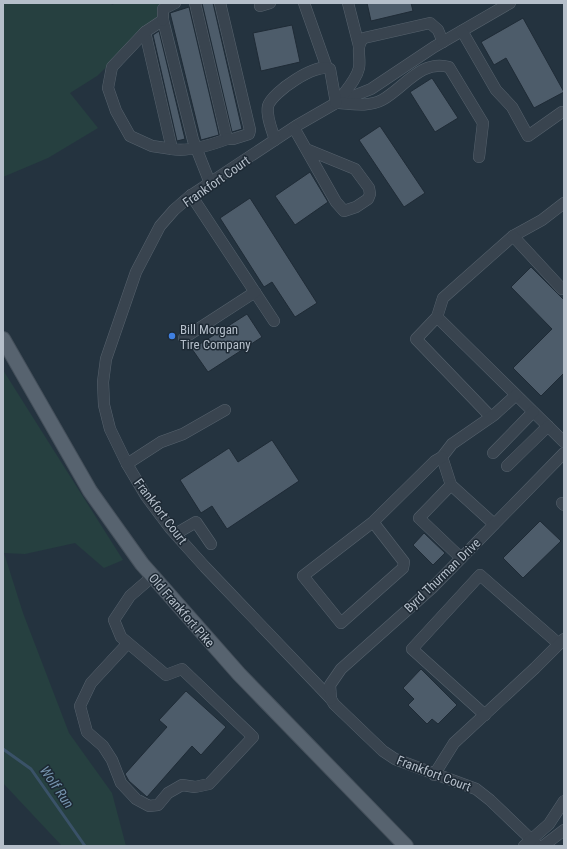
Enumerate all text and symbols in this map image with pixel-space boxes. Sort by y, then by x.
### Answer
street label: Frankfort Court [180,153,253,210]
place label: Bill Morgan Tire Company [180,322,251,352]
marker: Bill Morgan Tire Company [167,331,177,341]
street label: Frankfort Court [131,476,190,547]
street label: Byrd Thurman Drive [401,535,484,616]
street label: Old Frankfort Pike [146,571,218,650]
street label: Frankfort Court [395,752,473,795]
water label: Wolf Run [37,763,77,811]

